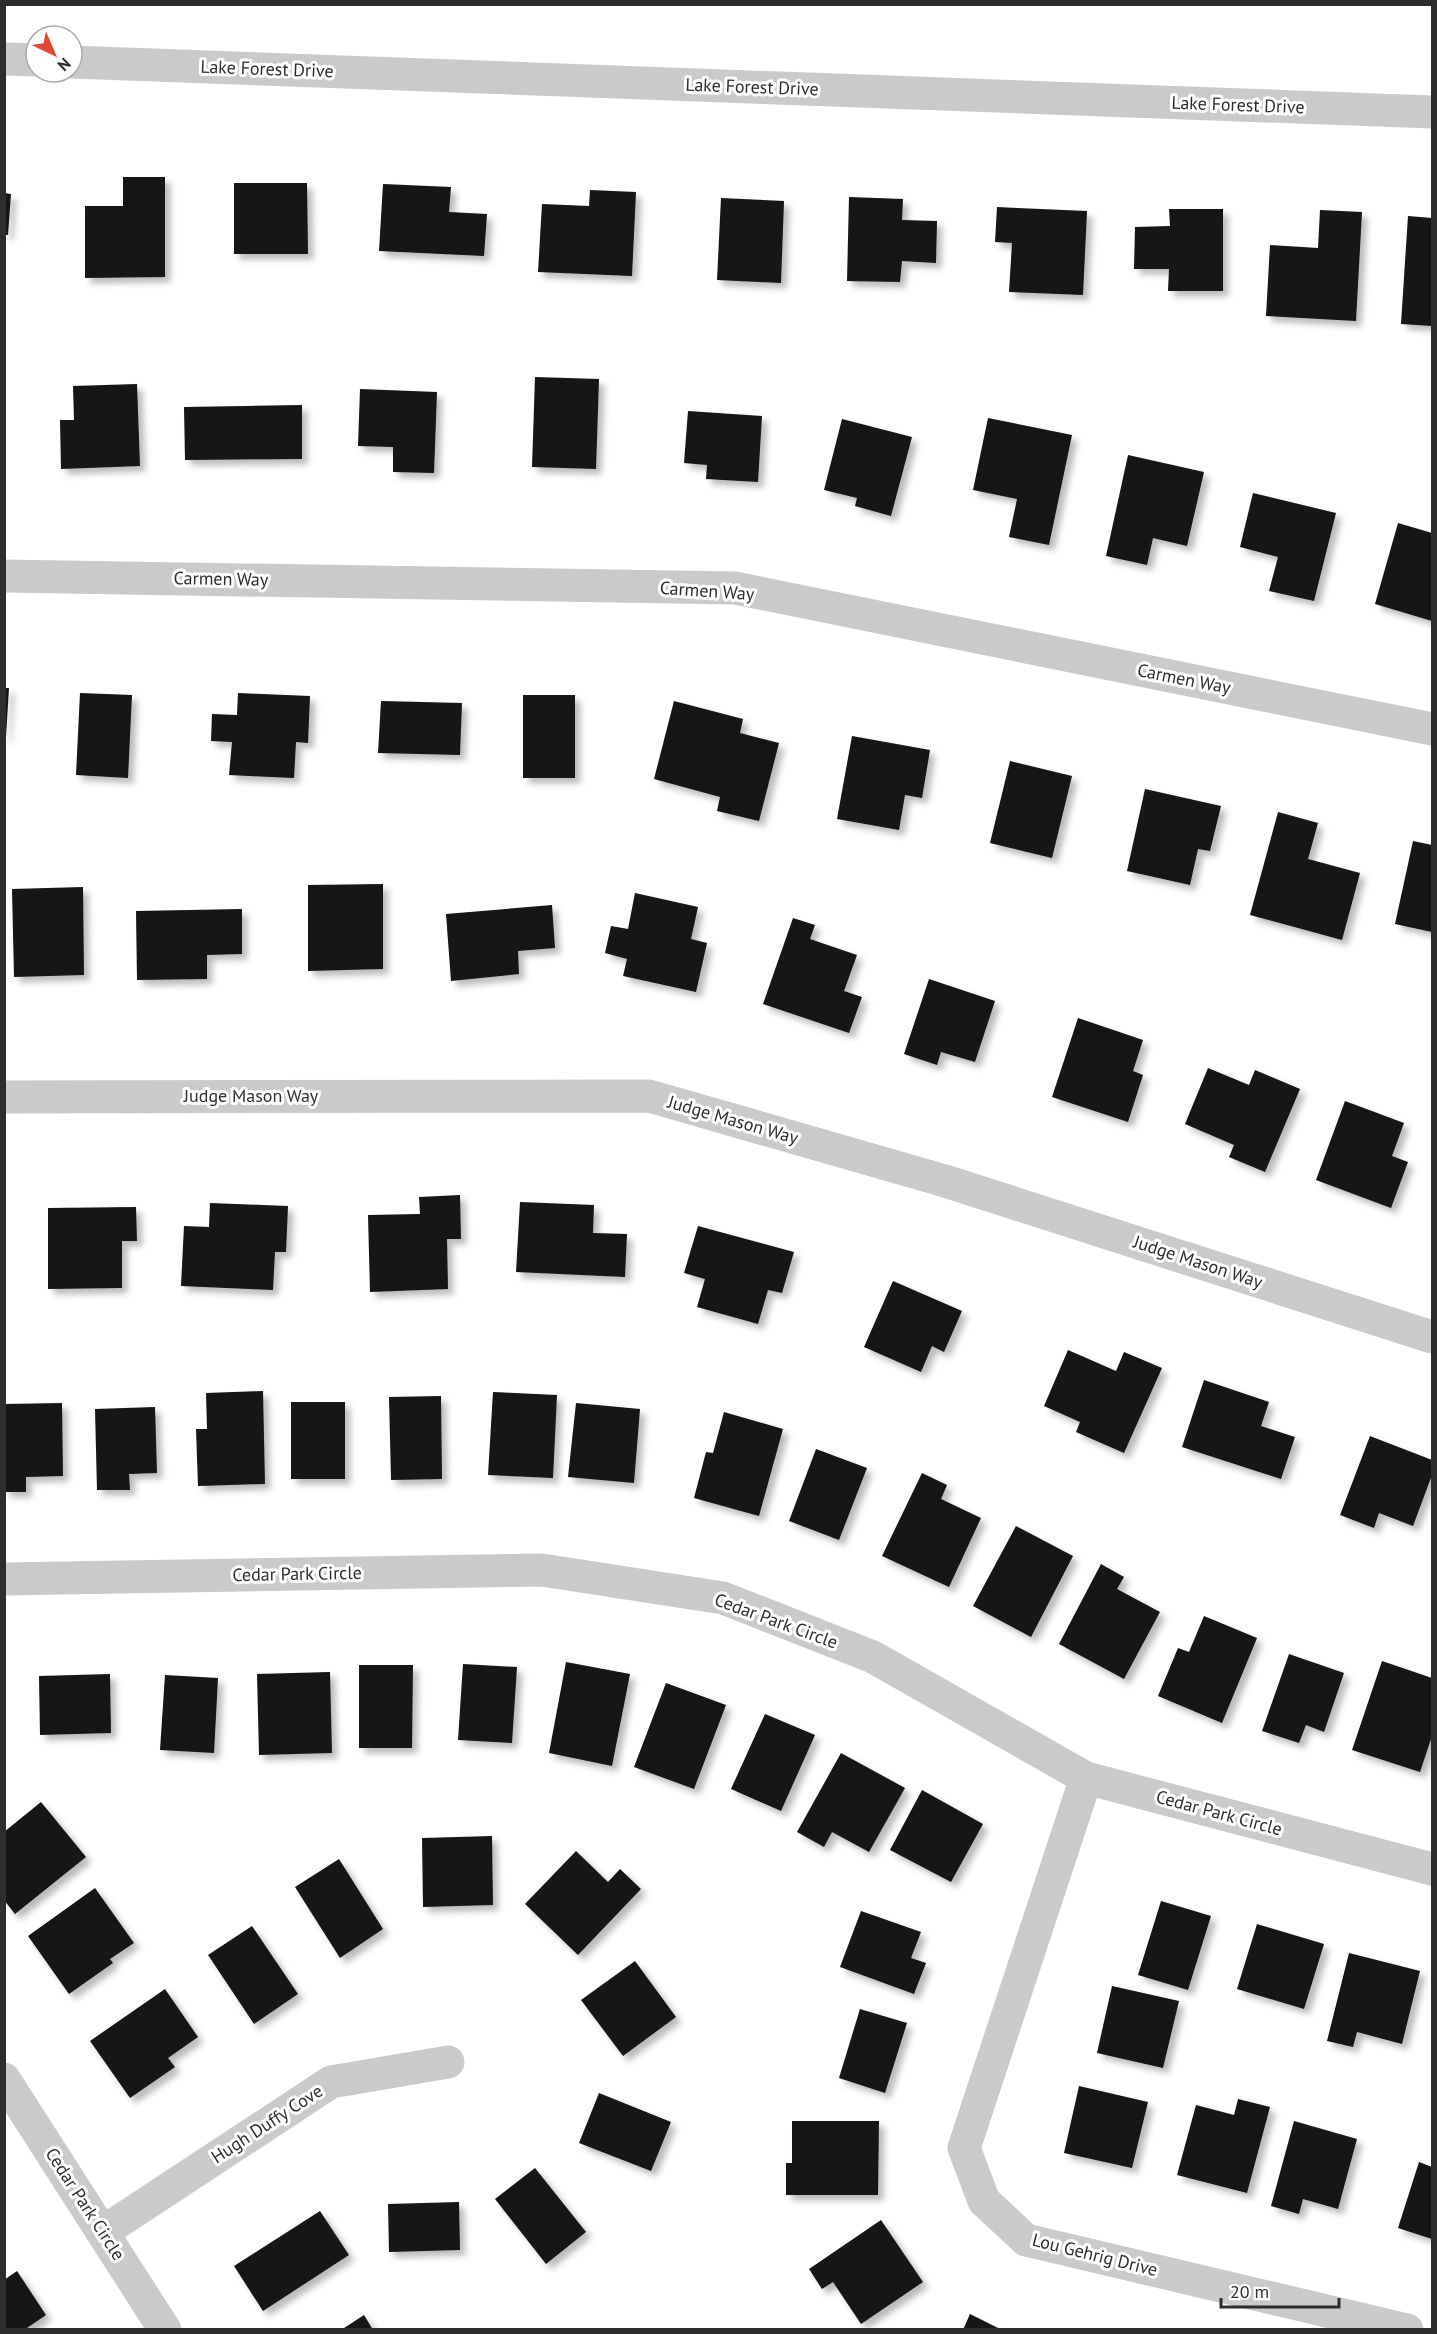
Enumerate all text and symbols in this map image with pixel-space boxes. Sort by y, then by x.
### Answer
north arrow [24,24,84,84]
text: N [54,54,75,76]
street label: Lake Forest Drive [200,55,334,82]
street label: Lake Forest Drive [685,73,819,100]
street label: Lake Forest Drive [1171,91,1305,118]
street label: Carmen Way [174,566,269,591]
street label: Carmen Way [659,576,756,605]
street label: Carmen Way [1135,658,1233,699]
street label: Judge Mason Way [183,1084,319,1107]
street label: Judge Mason Way [664,1090,801,1149]
street label: Judge Mason Way [1130,1230,1266,1293]
street label: Cedar Park Circle [232,1561,362,1586]
street label: Cedar Park Circle [711,1588,841,1653]
street label: Cedar Park Circle [1154,1785,1285,1840]
street label: Hugh Duffy Cove [207,2079,327,2168]
street label: Cedar Park Circle [41,2143,130,2264]
street label: Lou Gehrig Drive [1030,2228,1160,2281]
scale bar [1221,2271,1340,2309]
text: 20 m [1230,2280,1269,2303]

